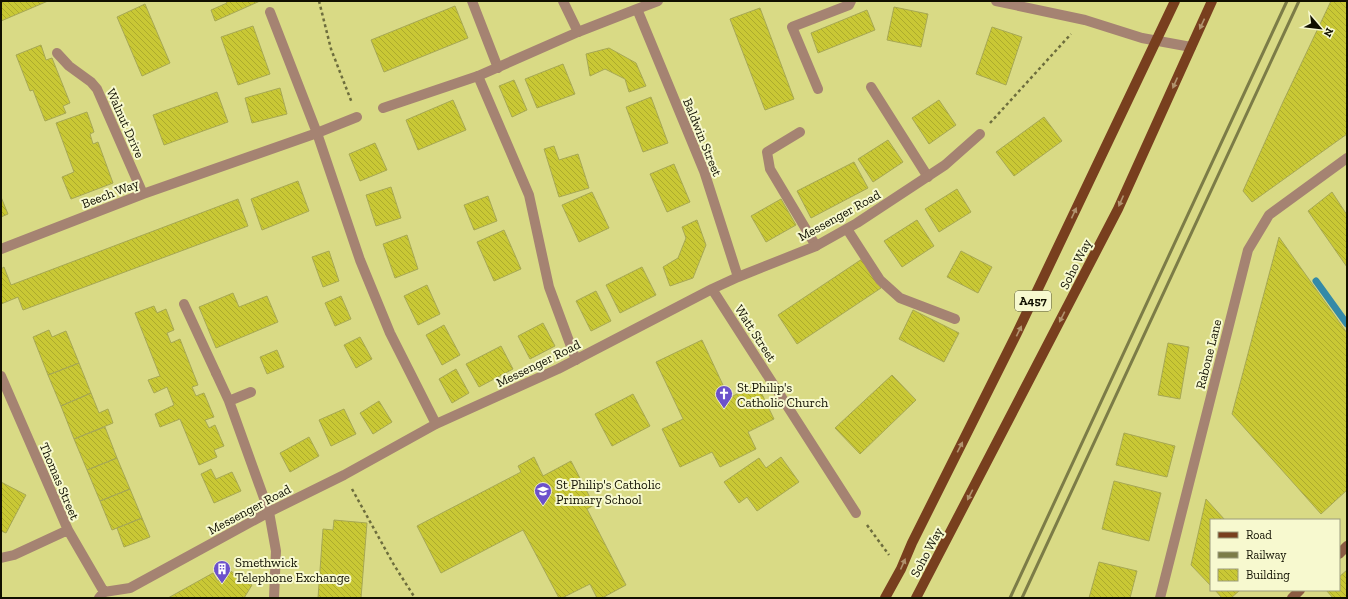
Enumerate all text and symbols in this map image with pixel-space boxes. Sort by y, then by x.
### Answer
north arrow [1300,8,1340,48]
one-way arrow [1198,19,1204,31]
text: N [1320,26,1336,40]
one-way arrow [1172,77,1178,88]
street label: Walnut Drive [104,86,148,160]
street label: Baldwin Street [680,96,725,179]
street label: Beech Way [79,176,141,211]
street label: Messenger Road [796,187,883,244]
one-way arrow [1118,196,1124,207]
one-way arrow [1071,208,1077,219]
street label: Soho Way [1056,236,1095,292]
road number: A457 [1015,291,1051,311]
street label: Watt Street [732,302,780,365]
one-way arrow [1059,311,1065,323]
street label: Rabone Lane [1193,318,1224,391]
one-way arrow [1015,325,1022,337]
street label: Messenger Road [494,337,583,390]
place label: St.Philip's Catholic Church [737,380,829,410]
church icon: St.Philip's Catholic Church [714,384,734,409]
street label: Thomas Street [37,440,83,522]
one-way arrow [957,441,963,453]
place label: St Philip's Catholic Primary School [556,477,661,507]
street label: Messenger Road [205,481,293,538]
school or university icon: St Philip's Catholic Primary School [533,481,553,506]
one-way arrow [967,489,974,501]
legend [1210,519,1340,591]
street label: Soho Way [907,524,946,580]
text: Road [1246,528,1272,542]
text: Railway [1246,548,1287,562]
place label: Smethwick Telephone Exchange [235,555,350,585]
one-way arrow [900,558,906,569]
building icon: Smethwick Telephone Exchange [212,559,232,584]
text: Building [1246,568,1290,582]

